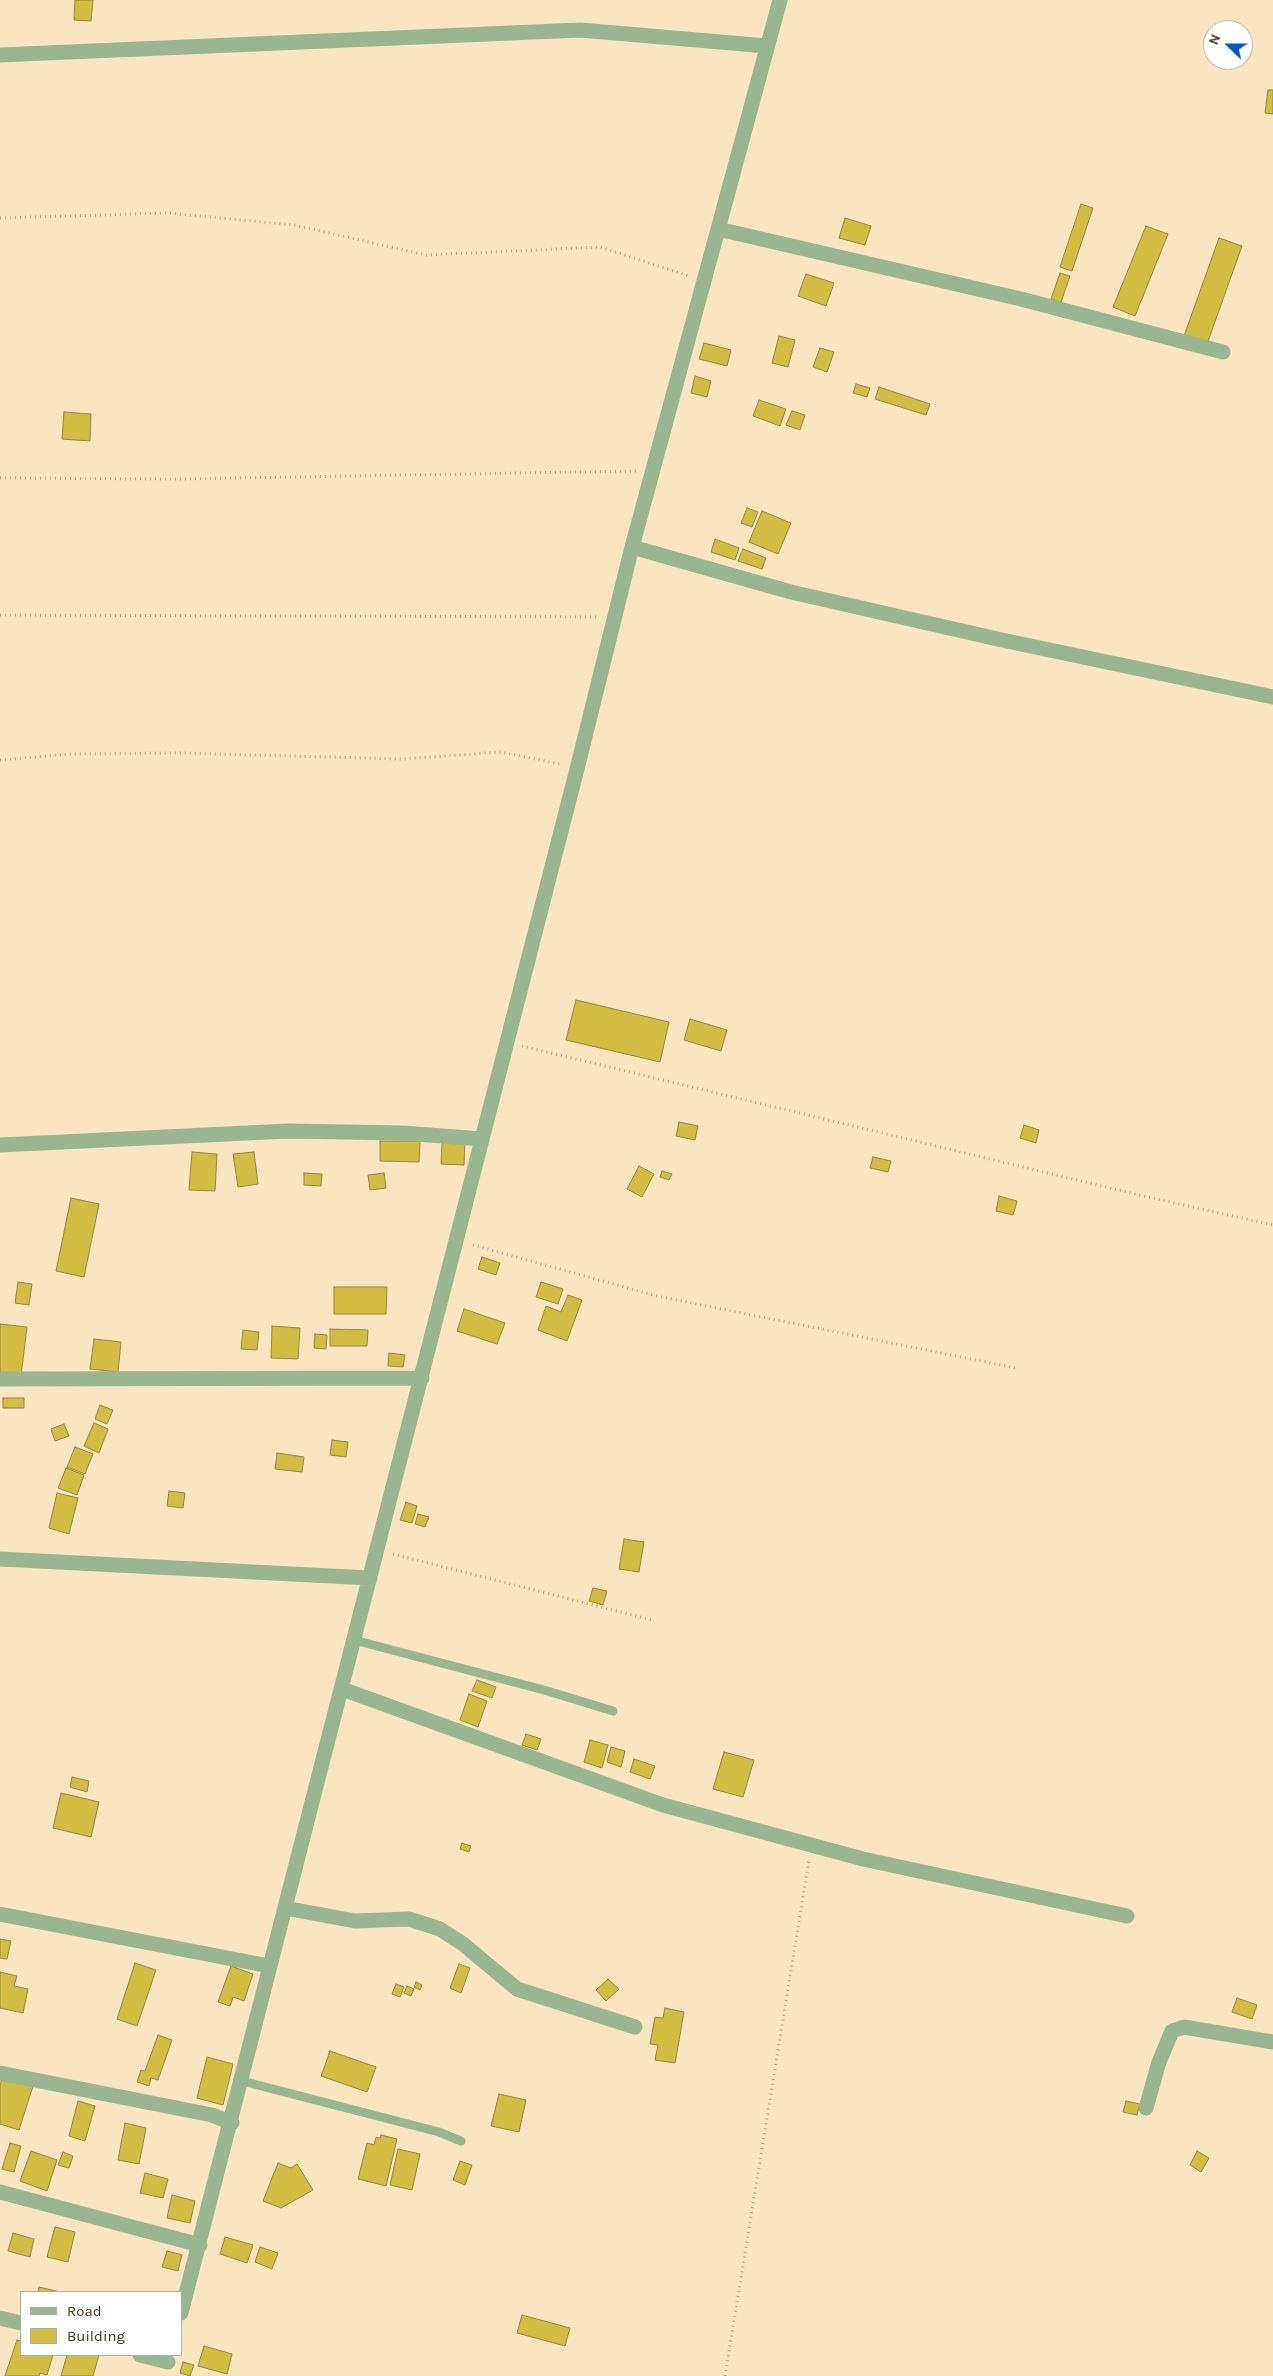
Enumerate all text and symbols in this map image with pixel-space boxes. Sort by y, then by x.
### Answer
north arrow [1203,20,1253,70]
text: N [1205,32,1224,47]
legend [20,2291,182,2356]
text: Road [67,2302,102,2320]
text: Building [67,2327,125,2345]

